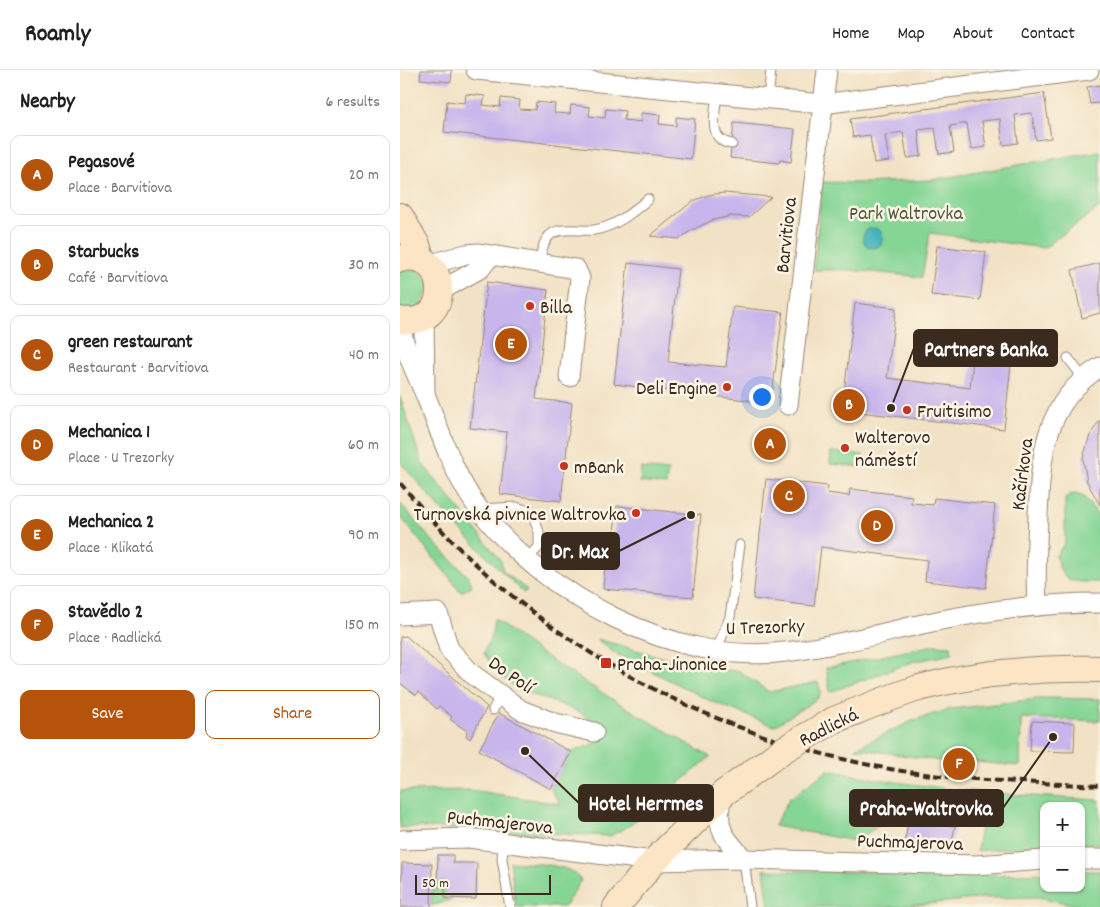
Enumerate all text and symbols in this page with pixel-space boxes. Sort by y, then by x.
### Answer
text: Roamly [25,18,91,52]
text: Home [832,22,869,47]
text: Map [897,22,925,47]
text: About [953,22,993,47]
text: Contact [1021,22,1075,47]
text: Nearby [20,88,75,118]
text: 6 results [325,91,380,114]
text: Pegasové [68,150,135,177]
text: A [33,164,41,187]
text: 20 m [349,164,379,187]
text: Place · Barvitiova [68,177,172,200]
street label: Barvitiova [770,195,806,275]
park label: Park Waltrovka [849,201,964,229]
text: Starbucks [68,240,139,267]
text: B [33,254,41,277]
text: 30 m [349,254,379,277]
text: Café · Barvitiova [68,267,168,290]
place label: Billa [540,295,573,323]
marker: Billa [524,300,536,312]
pin: E [495,325,527,363]
text: green restaurant [68,330,193,357]
callout: Partners Banka [914,330,1057,366]
text: Partners Banka [924,337,1049,367]
text: C [33,344,41,367]
text: 40 m [349,344,379,367]
text: Restaurant · Barvitiova [68,357,208,380]
place label: Deli Engine [636,376,717,404]
marker: Deli Engine [721,381,733,393]
your location [749,384,775,410]
pin: B [833,386,865,424]
place label: Fruitisimo [917,399,991,427]
marker: Fruitisimo [901,404,913,416]
text: Mechanica 1 [68,420,150,447]
pin: A [754,425,786,463]
place label: Walterovo náměstí [855,425,930,476]
text: D [33,434,41,457]
text: 60 m [348,434,379,457]
street label: Kačírkova [1006,436,1042,512]
marker: Walterovo náměstí [839,442,851,454]
text: Place · U Trezorky [68,447,174,470]
place label: mBank [574,455,624,483]
marker: mBank [558,460,570,472]
pin: C [773,477,805,515]
place label: Turnovská pivnice Waltrovka [414,502,627,530]
marker: Turnovská pivnice Waltrovka [630,507,642,519]
pin: D [861,507,893,545]
text: Mechanica 2 [68,510,154,537]
text: E [33,524,41,547]
text: 90 m [348,524,379,547]
callout: Dr. Max [542,533,619,569]
text: Place · Klikatá [68,537,153,560]
text: Dr. Max [552,539,609,569]
text: Stavědlo 2 [68,600,143,627]
text: F [33,614,41,637]
text: 150 m [345,614,379,637]
street label: U Trezorky [725,614,806,644]
text: Place · Radlická [68,627,162,650]
street label: Do Polí [482,651,540,703]
place label: Praha-Jinonice [617,652,727,680]
marker: Praha-Jinonice [599,656,613,670]
button: Save [20,690,195,739]
button: Share [205,690,380,739]
street label: Radlická [795,702,864,755]
pin: F [943,745,975,783]
callout: Hotel Herrmes [579,785,713,821]
callout: Praha-Waltrovka [850,790,1003,826]
text: Hotel Herrmes [589,791,704,821]
text: Praha-Waltrovka [860,796,994,826]
map controls [1040,802,1085,892]
button: + [1040,802,1085,847]
street label: Puchmajerova [445,805,555,844]
street label: Puchmajerova [856,828,964,860]
button: − [1040,847,1085,892]
scale bar [415,872,551,895]
text: 50 m [422,874,449,894]

